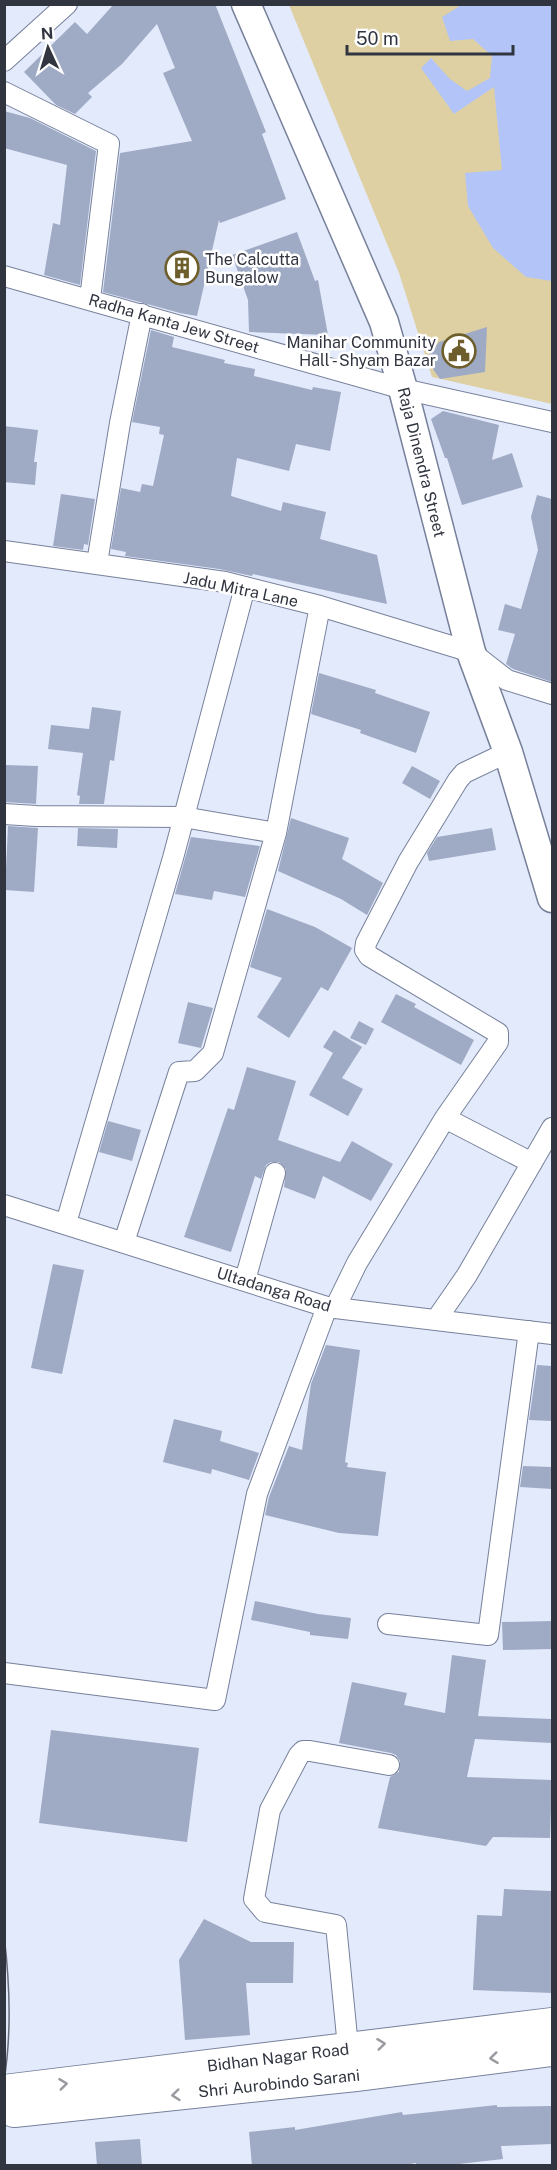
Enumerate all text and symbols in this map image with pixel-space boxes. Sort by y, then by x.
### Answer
north arrow [18,18,78,78]
scale bar [347,18,514,56]
text: N [40,24,54,43]
text: 50 m [356,28,399,49]
building icon: The Calcutta Bungalow [164,250,200,286]
place label: The Calcutta Bungalow [205,250,299,287]
street label: Radha Kanta Jew Street [86,290,261,357]
place label: Manihar Community Hall - Shyam Bazar [286,333,436,370]
public building icon: Manihar Community Hall - Shyam Bazar [441,333,477,369]
street label: Raja Dinendra Street [394,385,449,539]
street label: Jadu Mitra Lane [182,568,300,611]
street label: Ultadanga Road [214,1263,333,1316]
one-way arrow [376,2038,386,2050]
street label: Bidhan Nagar Road [206,2039,350,2076]
one-way arrow [490,2051,499,2063]
street label: Shri Aurobindo Sarani [197,2066,361,2101]
one-way arrow [58,2078,67,2091]
one-way arrow [171,2088,180,2101]

